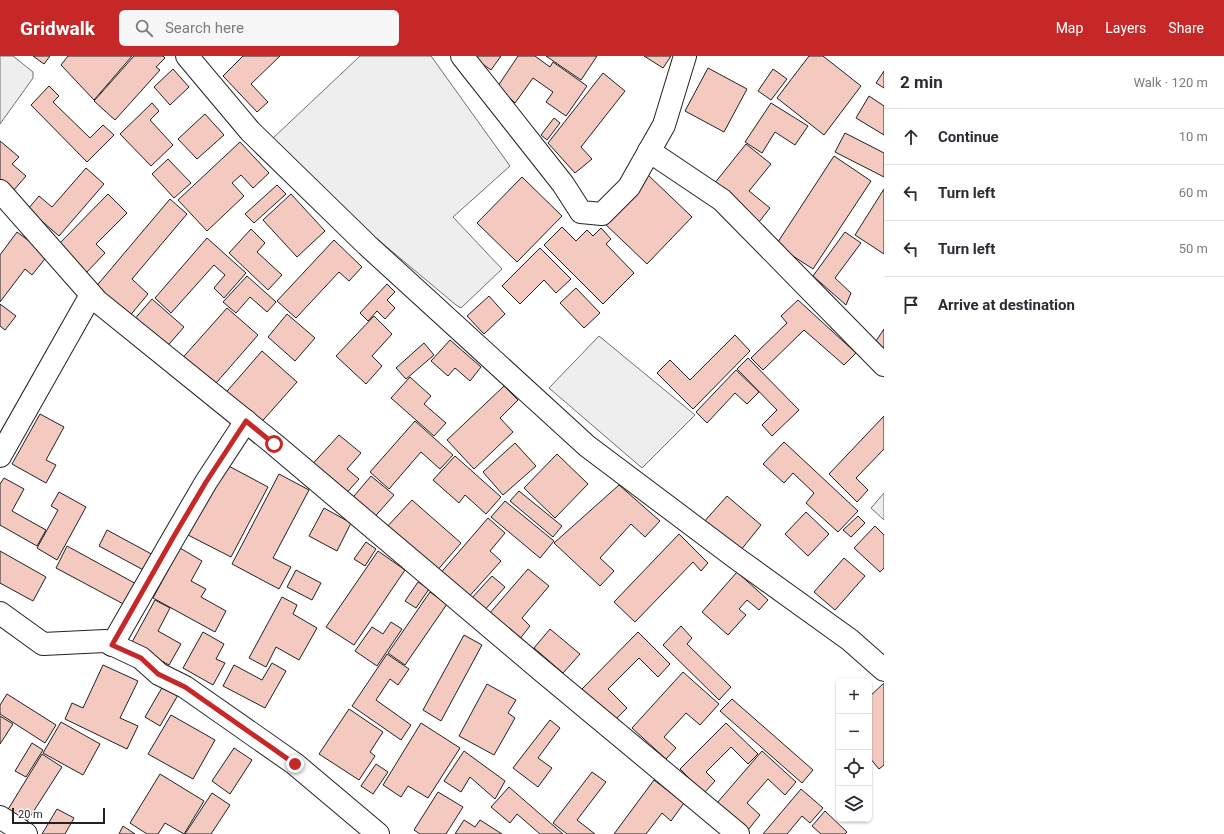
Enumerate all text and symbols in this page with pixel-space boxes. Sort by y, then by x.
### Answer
search box [119,10,399,46]
text: Gridwalk [20,17,95,40]
icon: search [133,17,155,39]
text: Search here [165,19,244,37]
text: Map [1056,20,1083,36]
text: Layers [1105,20,1146,36]
text: Share [1168,20,1204,36]
text: 2 min [900,72,943,92]
text: Walk · 120 m [1133,75,1208,90]
icon: ahead [900,126,922,148]
text: Continue [938,128,999,146]
text: 10 m [1179,129,1208,144]
icon: left [900,182,922,204]
text: Turn left [938,184,995,202]
text: 60 m [1179,185,1208,200]
icon: left [900,238,922,260]
text: Turn left [938,240,995,258]
text: 50 m [1179,241,1208,256]
icon: arrive [900,294,922,316]
text: Arrive at destination [938,296,1075,314]
route start [265,435,283,453]
map controls [836,678,872,822]
button: + [836,678,872,714]
button: − [836,714,872,750]
button: locate [836,750,872,786]
route end [286,755,304,773]
button: layers [836,786,872,822]
scale bar [12,806,105,825]
text: 20 m [18,808,43,821]

